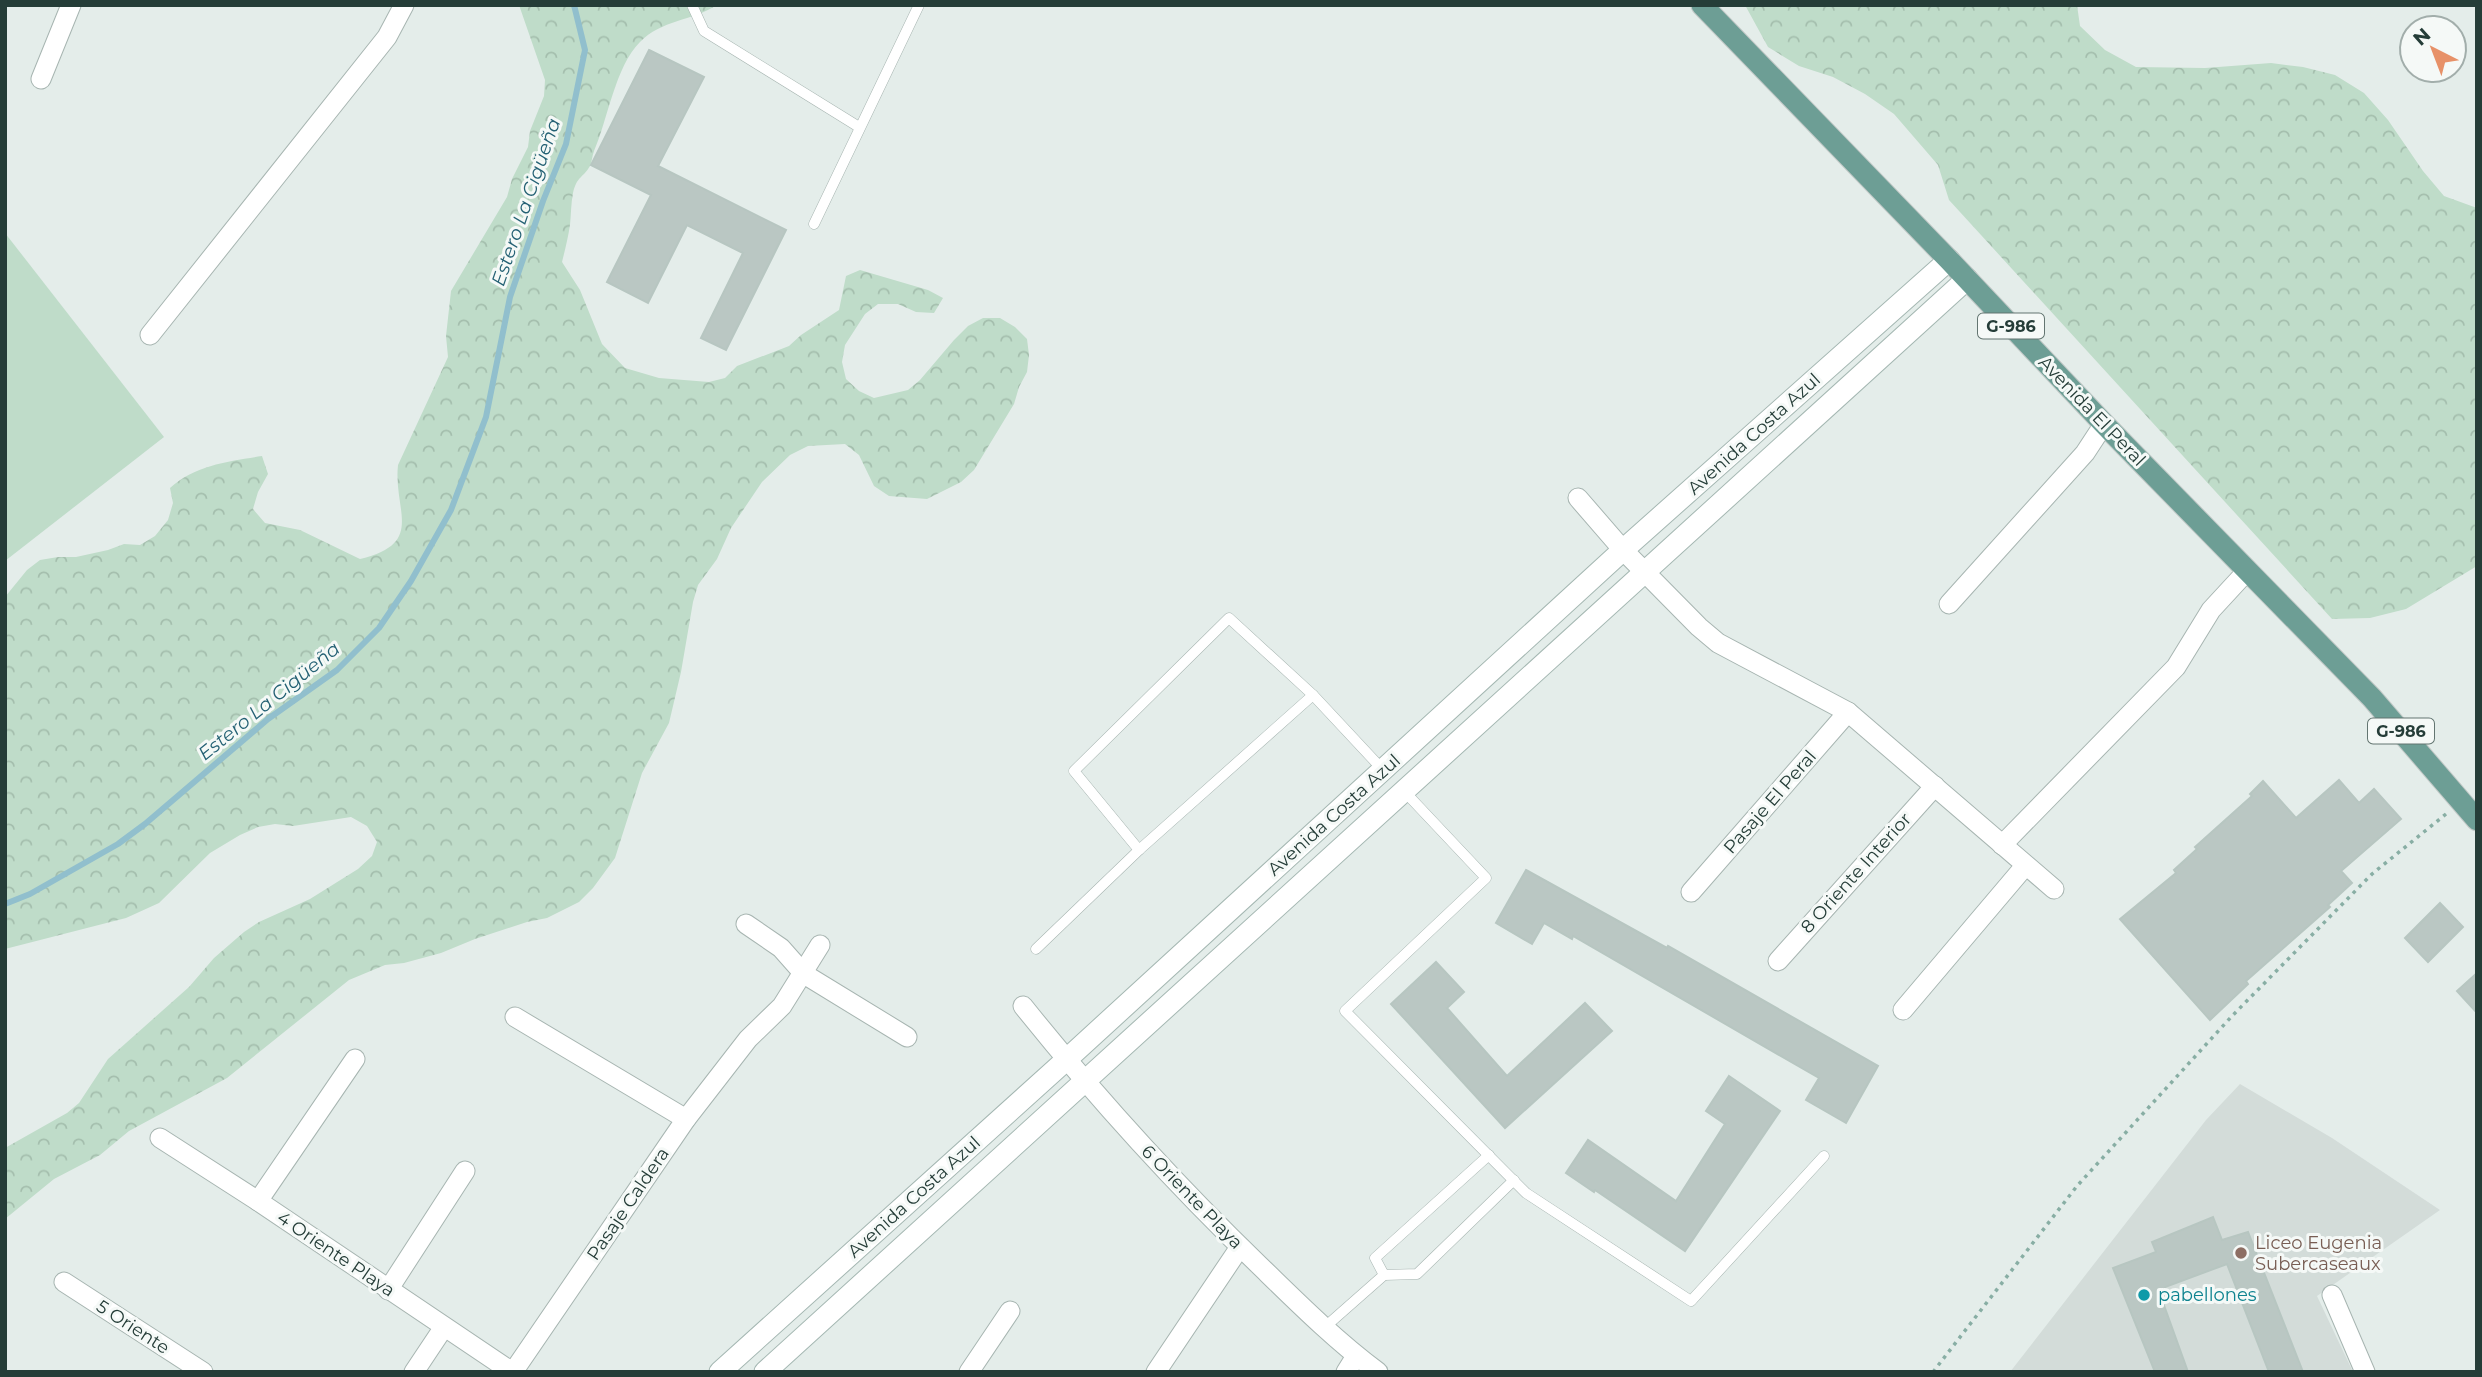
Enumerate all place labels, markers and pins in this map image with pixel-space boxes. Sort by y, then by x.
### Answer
place label: Liceo Eugenia Subercaseaux [2255,1232,2382,1275]
marker: Liceo Eugenia Subercaseaux [2233,1245,2249,1261]
place label: pabellones [2158,1284,2257,1306]
marker: pabellones [2136,1287,2152,1303]

